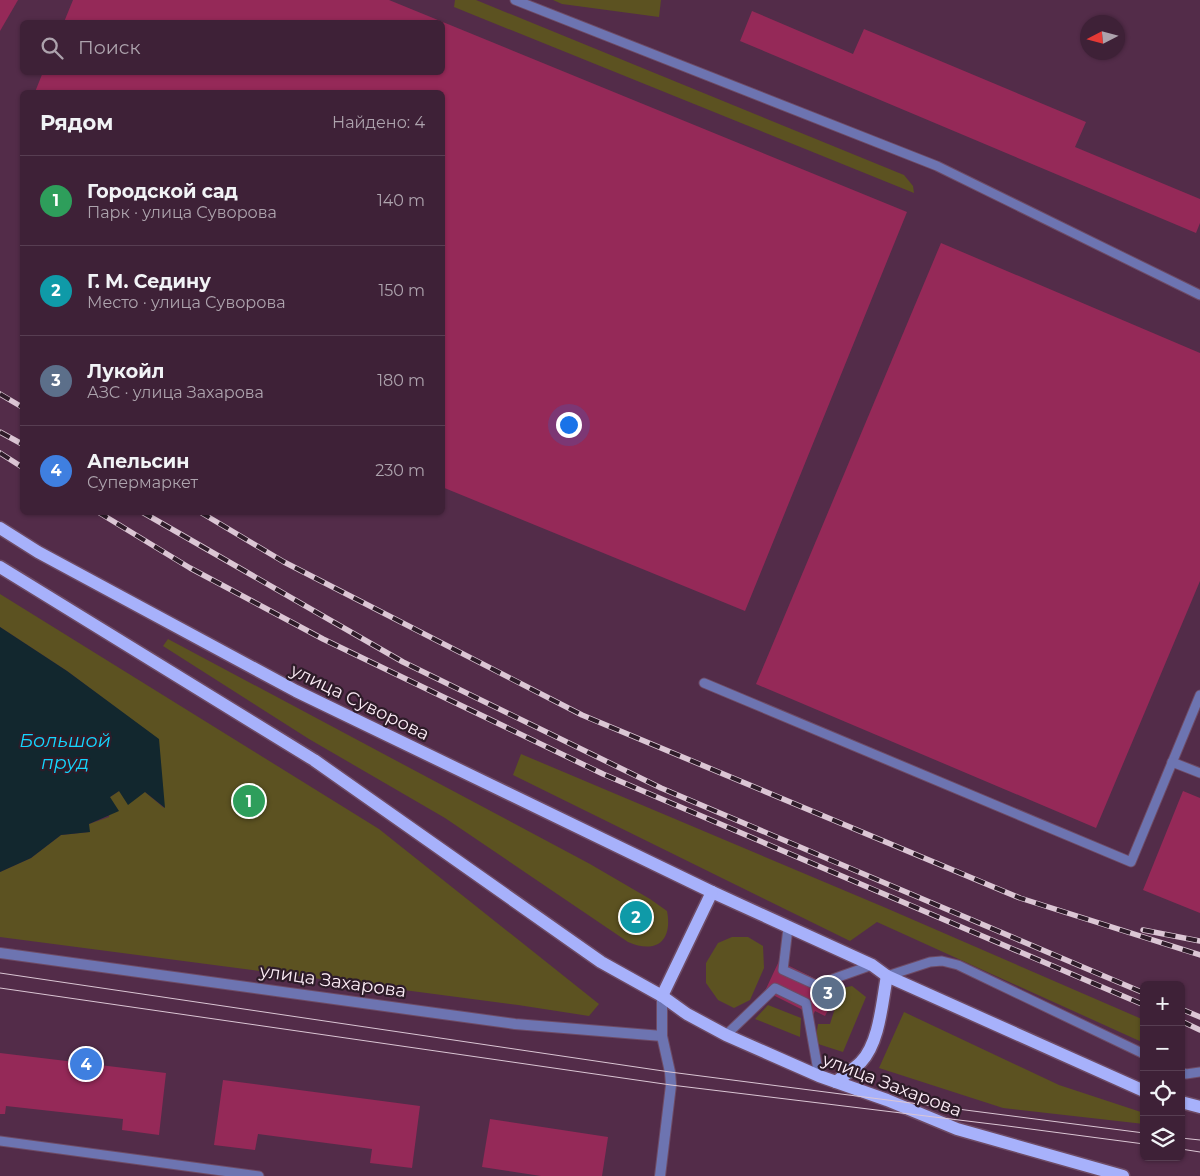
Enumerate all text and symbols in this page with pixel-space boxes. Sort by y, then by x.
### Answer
north arrow [1080,15,1125,60]
search box [20,20,445,75]
icon: search [38,34,66,62]
text: Поиск [78,36,141,59]
text: Рядом [40,110,113,135]
text: Найдено: 4 [332,113,425,132]
text: Городской сад [87,180,238,203]
text: 1 [53,191,59,210]
text: 140 m [377,191,425,210]
text: Парк · улица Суворова [87,203,277,222]
text: Г. М. Седину [87,270,211,293]
text: 2 [51,281,61,300]
text: 150 m [378,281,425,300]
text: Место · улица Суворова [87,293,286,312]
text: Лукойл [87,360,164,383]
text: 3 [51,371,61,390]
text: 180 m [377,371,425,390]
text: АЗС · улица Захарова [87,383,264,402]
your location [556,412,582,438]
text: Апельсин [87,450,189,473]
text: 4 [50,461,62,480]
text: 230 m [375,461,425,480]
text: Супермаркет [87,473,198,492]
street label: улица Суворова [286,658,433,745]
water label: Большой пруд [19,729,111,774]
pin: 1 [233,782,265,820]
pin: 2 [620,898,652,936]
street label: улица Захарова [257,960,408,1002]
pin: 3 [812,974,844,1012]
map controls [1140,981,1185,1161]
button: + [1140,981,1185,1026]
button: − [1140,1026,1185,1071]
pin: 4 [70,1045,102,1083]
street label: улица Захарова [818,1048,965,1122]
button: locate [1140,1071,1185,1116]
button: layers [1140,1116,1185,1161]

